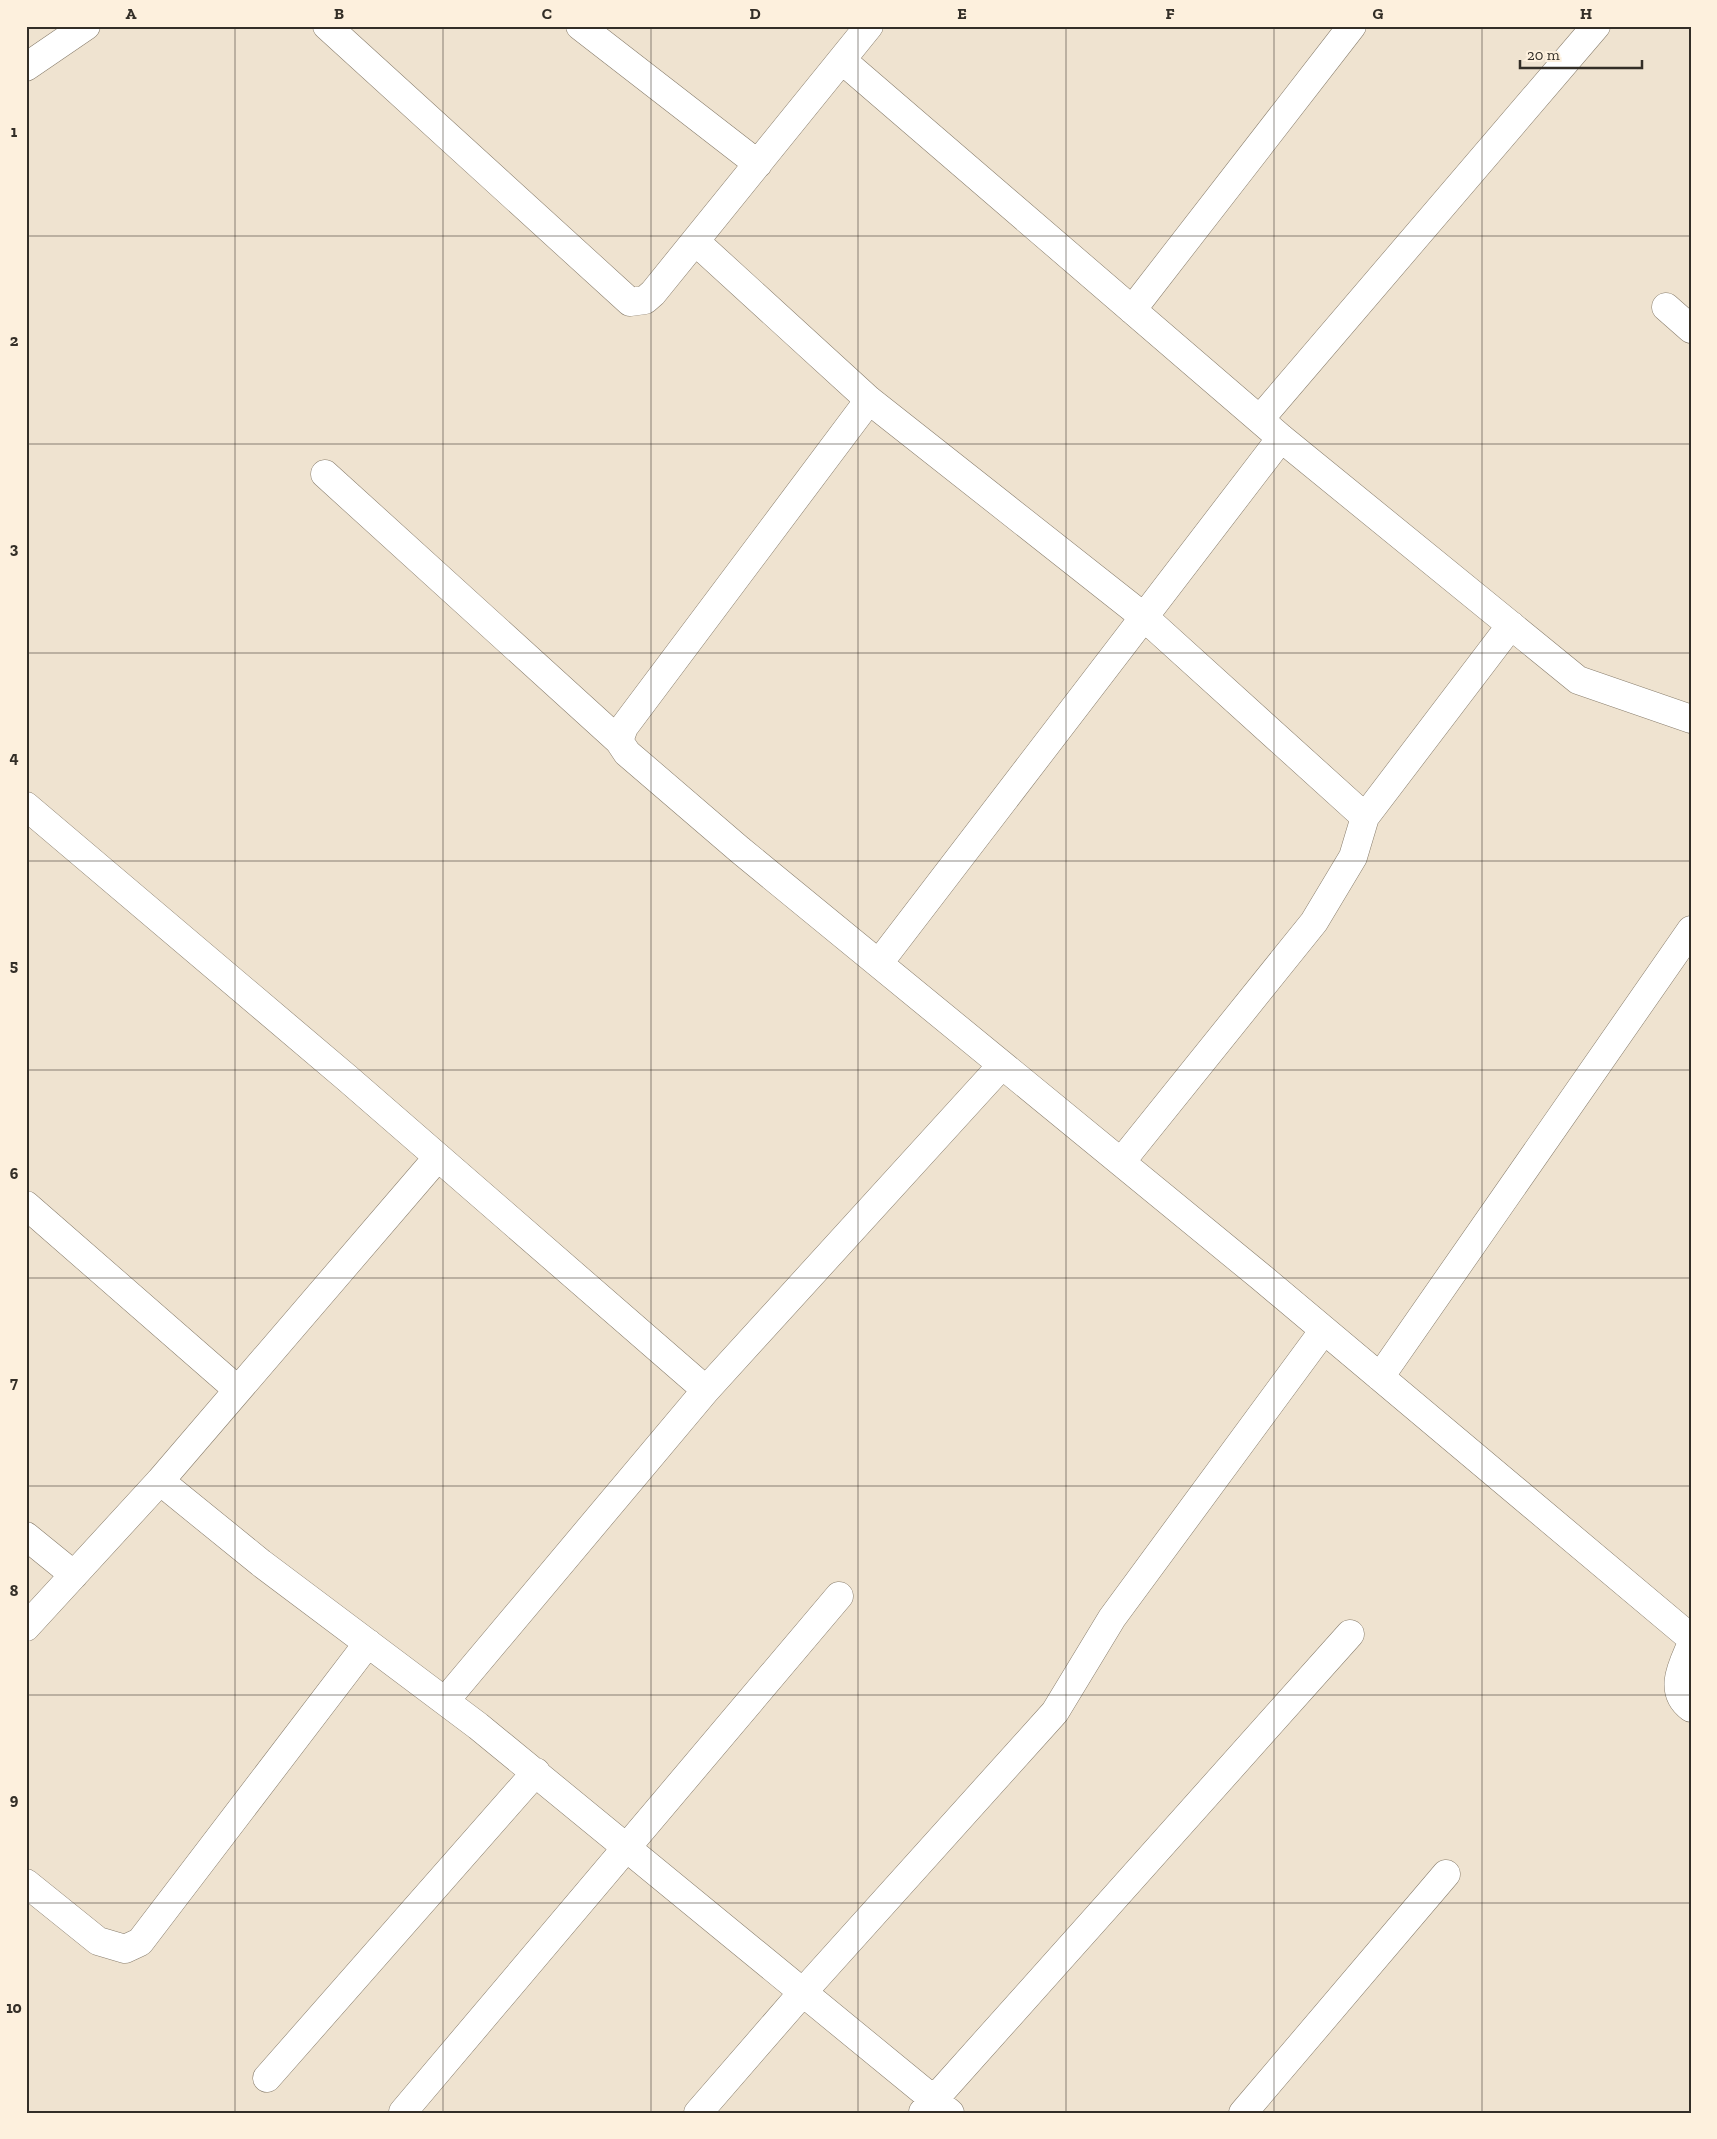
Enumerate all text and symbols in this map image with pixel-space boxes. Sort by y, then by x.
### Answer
text: A [126,4,137,23]
text: B [334,4,344,23]
text: C [542,4,552,23]
text: D [749,4,761,23]
text: E [957,4,967,23]
text: F [1165,4,1175,23]
text: G [1373,4,1384,23]
text: H [1580,4,1592,23]
scale bar [1520,38,1642,70]
text: 20 m [1527,46,1560,64]
text: 1 [11,122,18,141]
text: 2 [10,331,19,350]
text: 3 [10,539,19,558]
text: 4 [9,748,19,767]
text: 5 [10,956,18,975]
text: 6 [10,1164,19,1183]
text: 7 [10,1373,18,1392]
text: 8 [10,1581,19,1600]
text: 9 [10,1790,19,1809]
text: 10 [6,1998,22,2017]

